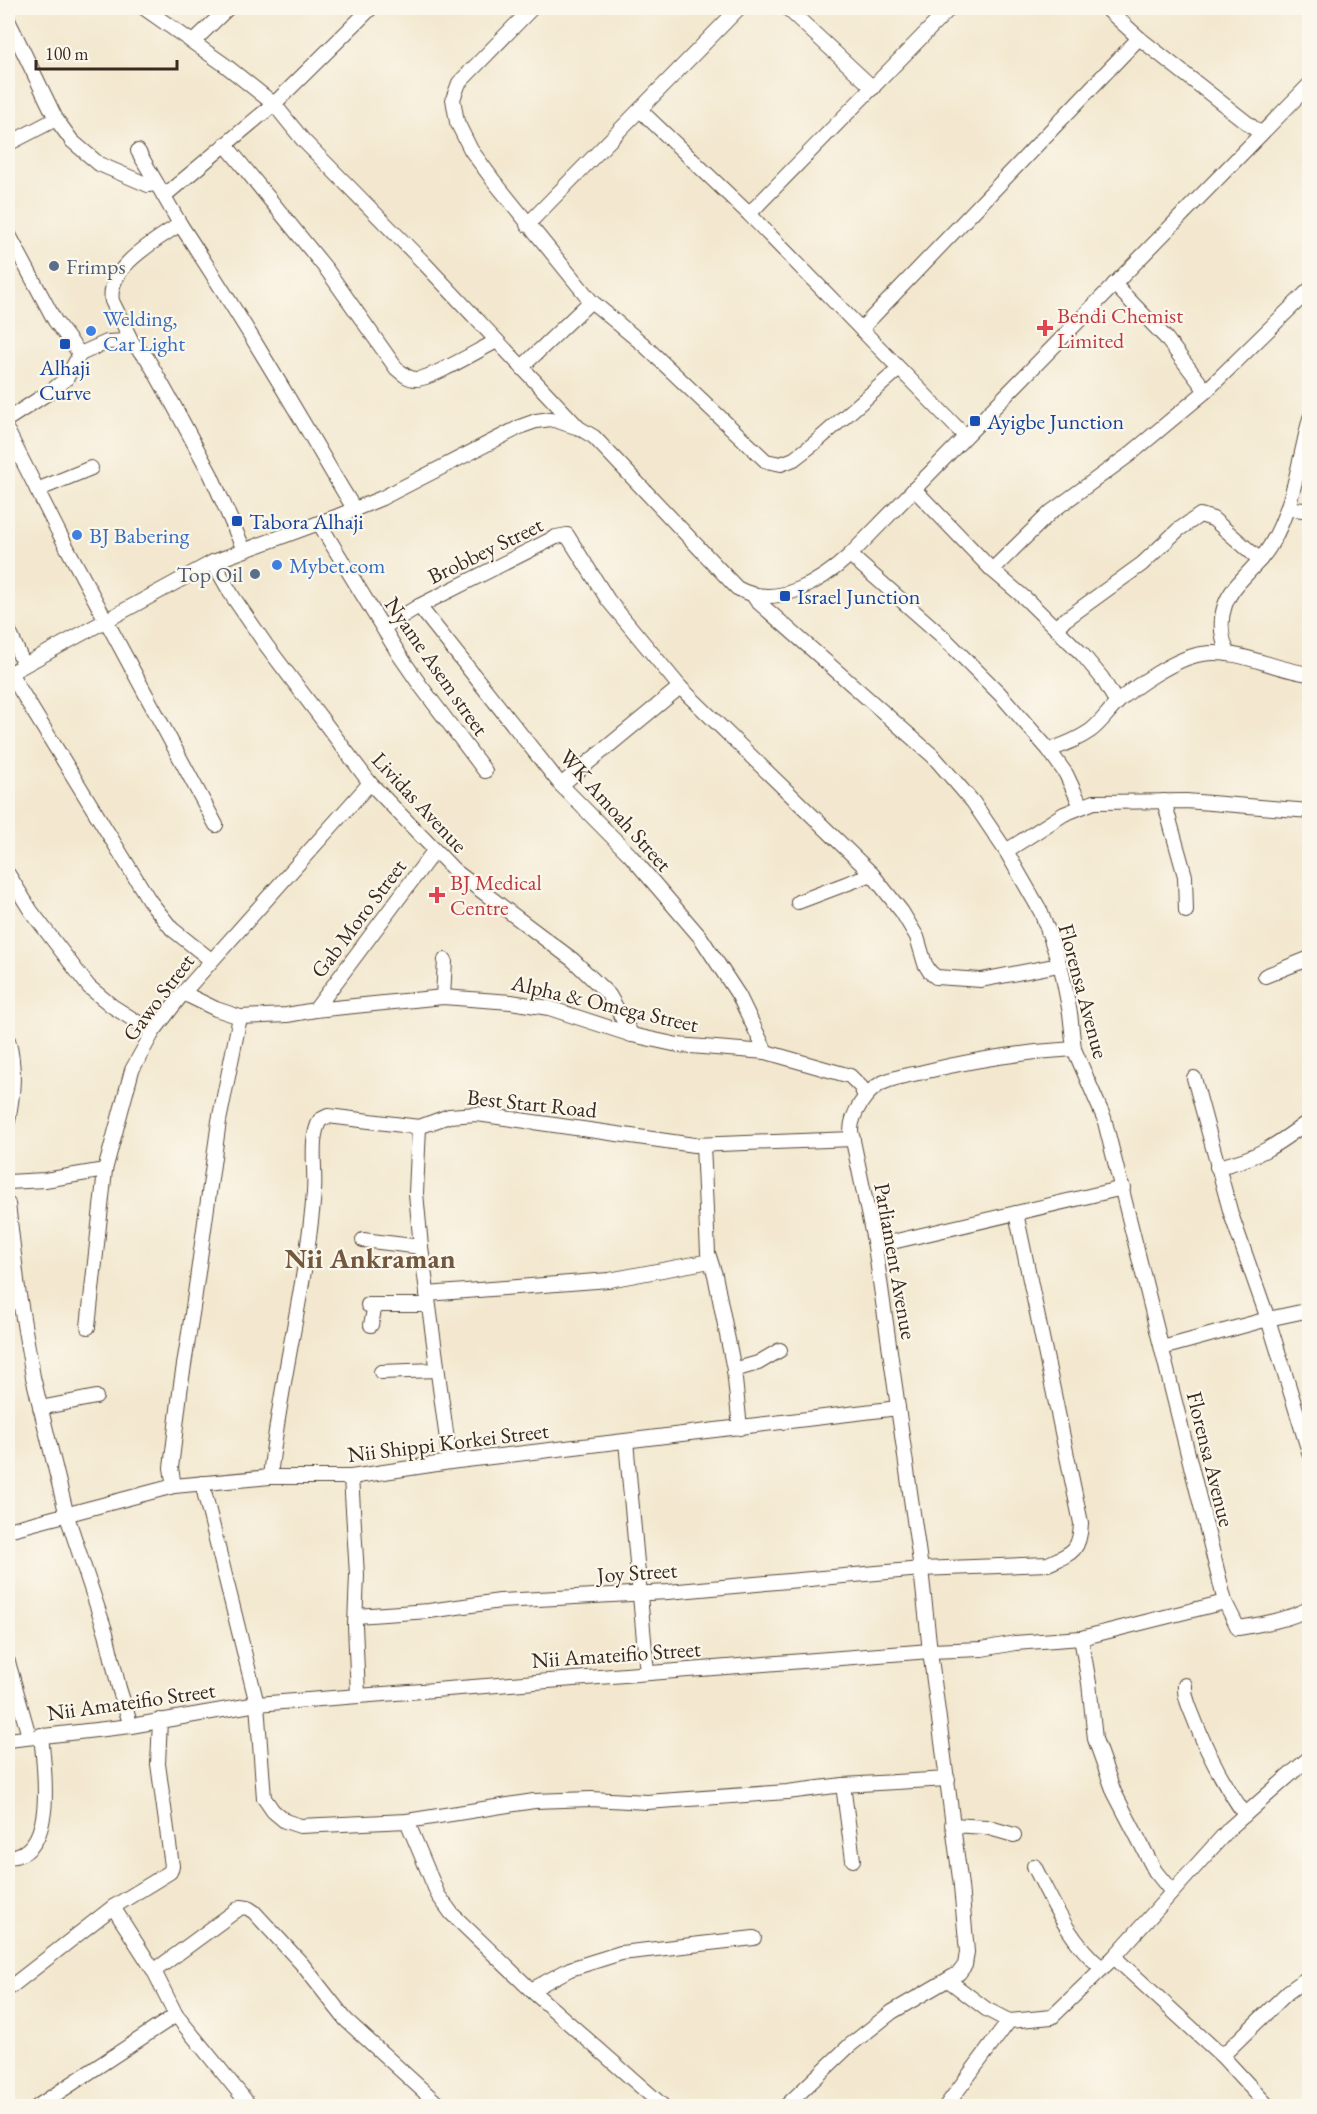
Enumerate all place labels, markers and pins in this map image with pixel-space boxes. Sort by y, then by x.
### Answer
place label: Frimps [66,252,126,281]
marker: Frimps [47,259,61,273]
place label: Bendi Chemist Limited [1057,301,1183,355]
place label: Welding, Car Light [103,304,185,358]
marker: Bendi Chemist Limited [1038,321,1052,335]
marker: Welding, Car Light [84,324,98,338]
marker: Alhaji Curve [58,337,72,351]
place label: Alhaji Curve [39,353,92,407]
place label: Ayigbe Junction [986,407,1124,436]
marker: Ayigbe Junction [968,414,982,428]
place label: Tabora Alhaji [249,507,364,536]
marker: Tabora Alhaji [230,514,244,528]
place label: BJ Babering [89,521,190,550]
marker: BJ Babering [70,528,84,542]
place label: Mybet.com [289,551,385,580]
marker: Mybet.com [270,558,284,572]
place label: Top Oil [176,560,243,589]
marker: Top Oil [248,567,262,581]
place label: Israel Junction [797,582,921,611]
marker: Israel Junction [778,589,792,603]
place label: BJ Medical Centre [450,868,542,922]
marker: BJ Medical Centre [428,886,446,904]

